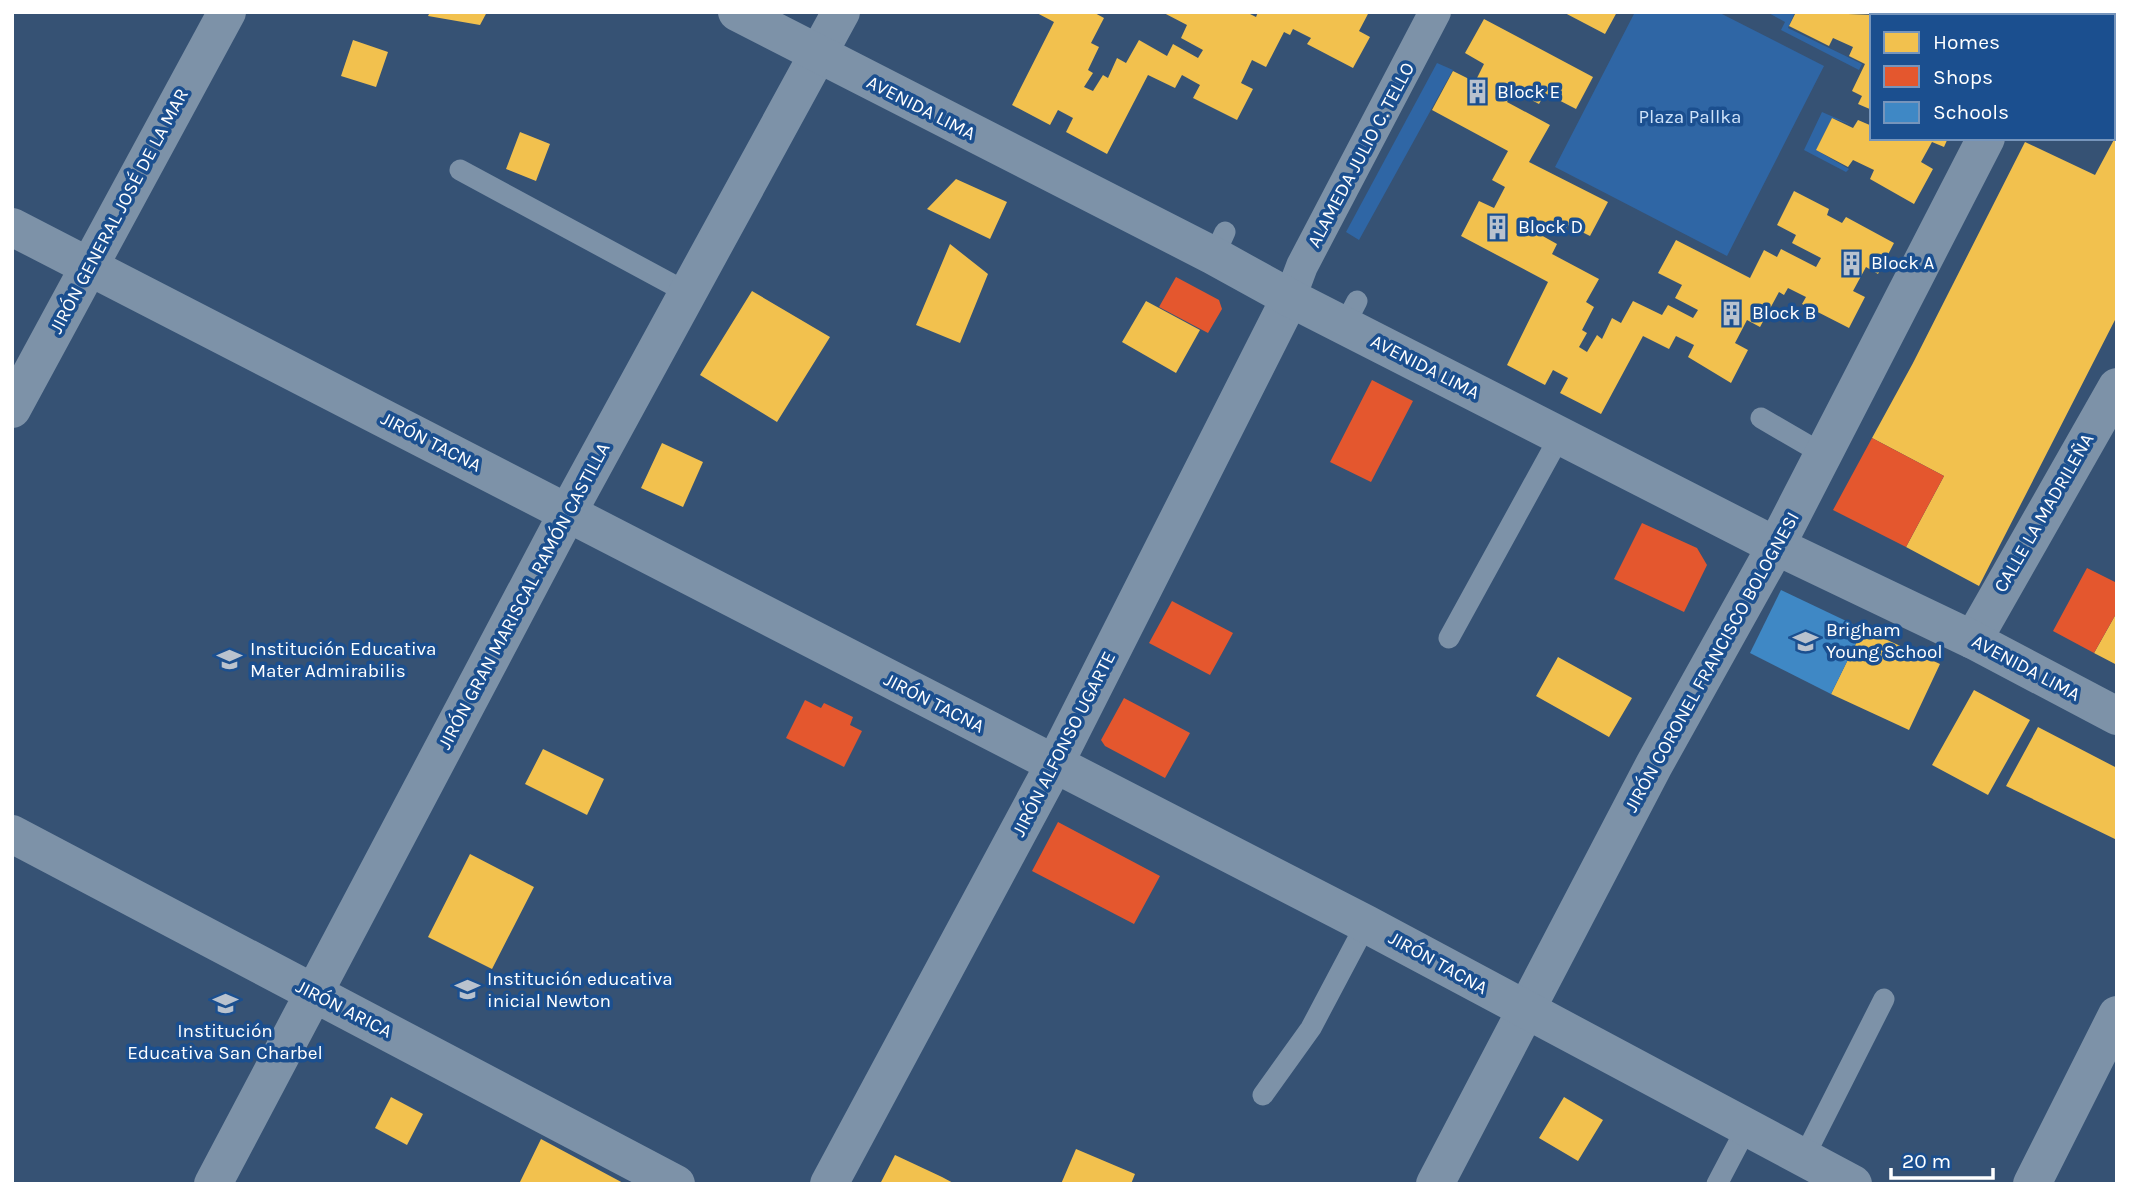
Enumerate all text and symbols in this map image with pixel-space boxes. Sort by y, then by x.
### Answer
legend [1870,14,2115,140]
text: Homes [1933,30,2000,54]
street label: ALAMEDA JULIO C. TELLO [1303,59,1419,251]
text: Shops [1933,65,1993,89]
street label: AVENIDA LIMA [863,71,979,145]
building icon: Block E [1463,78,1491,106]
place label: Block E [1497,81,1560,103]
street label: JIRÓN GENERAL JOSÉ DE LA MAR [44,84,193,337]
text: Schools [1933,100,2009,124]
park label: Plaza Pallka [1638,106,1742,128]
building icon: Block D [1484,213,1512,241]
place label: Block D [1518,216,1583,238]
building icon: Block A [1837,249,1865,277]
place label: Block A [1871,252,1935,274]
building icon: Block B [1718,299,1746,327]
place label: Block B [1752,302,1816,324]
street label: AVENIDA LIMA [1367,330,1483,404]
street label: JIRÓN TACNA [377,406,485,477]
street label: CALLE LA MADRILEÑA [1990,430,2099,596]
street label: JIRÓN GRAN MARISCAL RAMÓN CASTILLA [433,438,615,753]
street label: JIRÓN CORONEL FRANCISCO BOLOGNESI [1619,508,1804,816]
place label: Brigham Young School [1826,619,1943,663]
school or university icon: Brigham Young School [1792,627,1820,655]
street label: AVENIDA LIMA [1968,630,2084,706]
place label: Institución Educativa Mater Admirabilis [250,638,437,682]
school or university icon: Institución Educativa Mater Admirabilis [216,646,244,674]
street label: JIRÓN ALFONSO UGARTE [1007,647,1120,840]
street label: JIRÓN TACNA [880,667,988,738]
street label: JIRÓN TACNA [1385,926,1492,999]
place label: Institución educativa inicial Newton [487,968,673,1012]
street label: JIRÓN ARICA [292,975,396,1043]
school or university icon: Institución educativa inicial Newton [453,976,481,1004]
school or university icon: Institución Educativa San Charbel [211,989,239,1017]
place label: Institución Educativa San Charbel [127,1020,323,1064]
scale bar [1891,1136,1993,1180]
text: 20 m [1902,1149,1951,1173]

